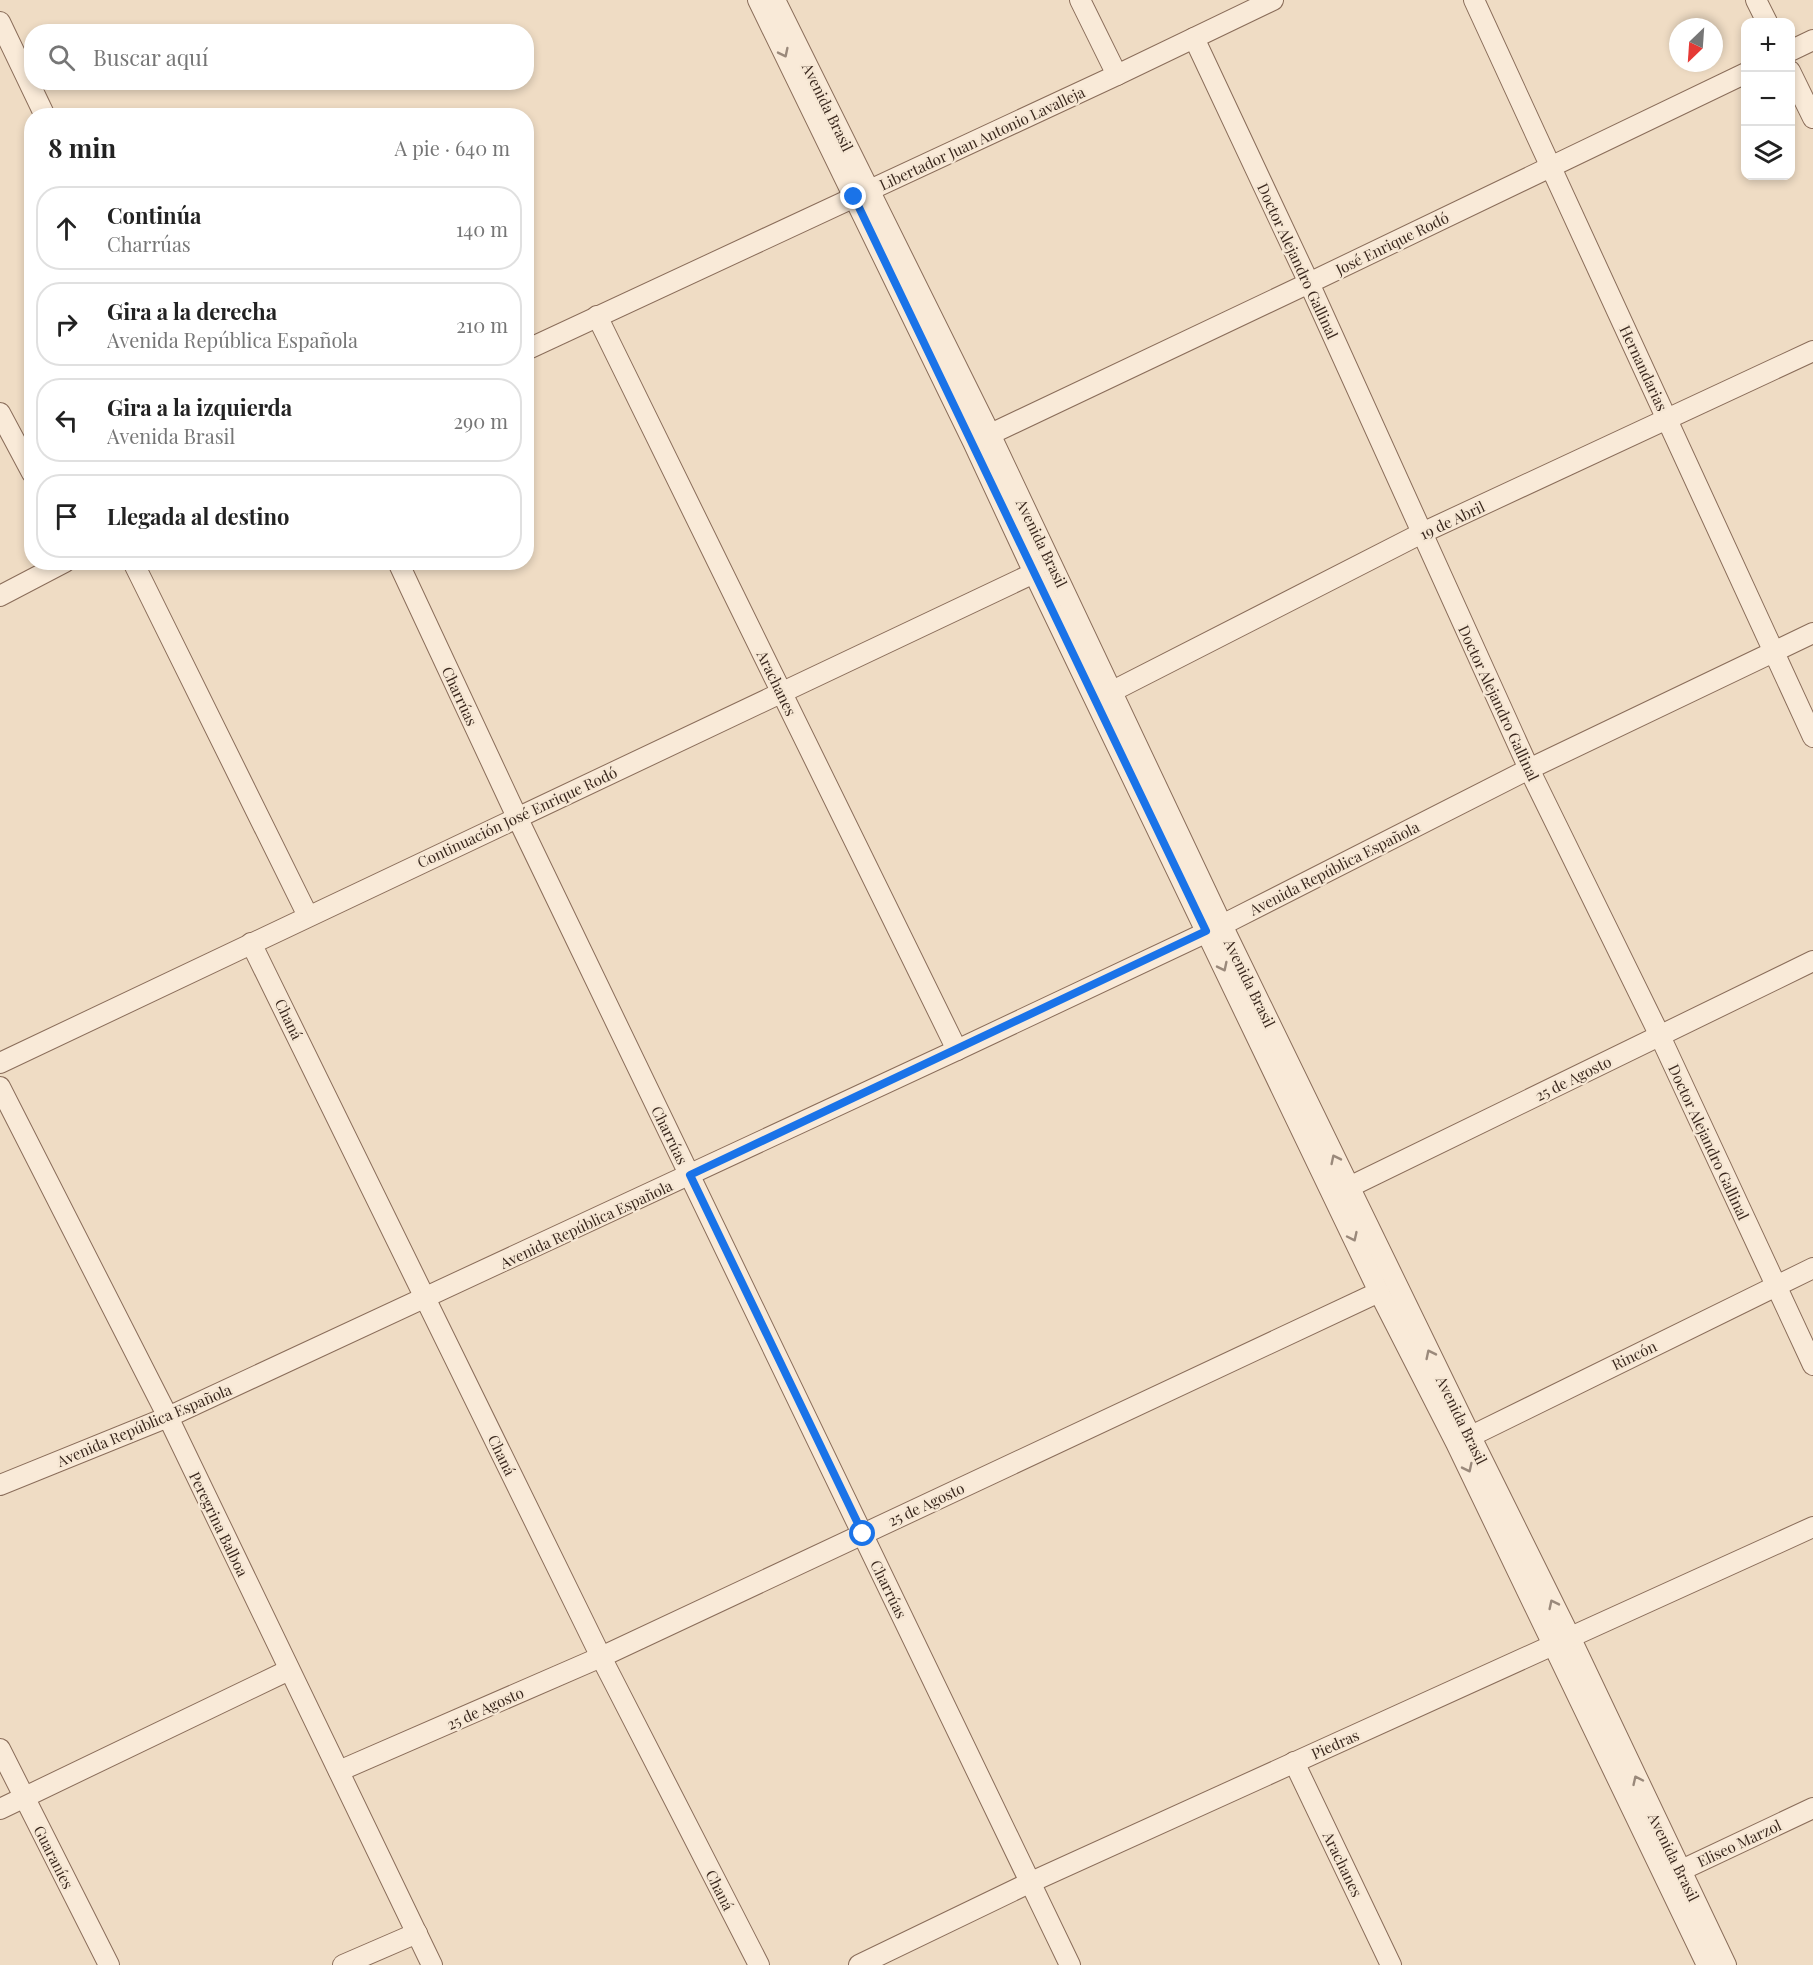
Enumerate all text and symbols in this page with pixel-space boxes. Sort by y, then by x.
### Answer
north arrow [1669,18,1723,72]
map controls [1741,18,1795,180]
button: + [1741,18,1795,72]
search box [24,24,534,90]
icon: search [45,41,78,74]
text: Buscar aquí [93,42,208,72]
one-way arrow [776,46,788,57]
street label: Avenida Brasil [798,59,858,155]
button: − [1741,72,1795,126]
street label: Libertador Juan Antonio Lavalleja [876,81,1088,194]
button: layers [1741,126,1795,180]
text: 8 min [48,130,116,165]
text: A pie · 640 m [395,134,510,161]
street label: Doctor Alejandro Gallinal [1253,180,1343,342]
route end [840,183,866,209]
text: Continúa [107,200,201,230]
street label: José Enrique Rodó [1331,207,1452,279]
icon: ahead [50,212,83,245]
text: 140 m [456,215,508,242]
text: Charrúas [107,230,191,257]
text: Gira a la derecha [107,296,277,326]
icon: right [50,308,83,341]
text: 210 m [456,311,508,338]
street label: Hernandarias [1615,322,1673,414]
text: Avenida República Española [107,326,358,353]
text: Gira a la izquierda [107,392,292,422]
icon: left [50,404,83,437]
text: 290 m [454,407,508,434]
text: Avenida Brasil [107,422,235,449]
street label: Avenida Brasil [1012,495,1072,591]
street label: 19 de Abril [1416,496,1488,544]
icon: arrive [50,500,83,533]
text: Llegada al destino [107,501,289,531]
street label: Doctor Alejandro Gallinal [1454,622,1544,784]
street label: Arachanes [752,646,801,719]
street label: Charrúas [438,663,482,729]
street label: Continuación José Enrique Rodó [414,762,620,872]
street label: Avenida República Española [1245,816,1423,920]
street label: Avenida Brasil [1220,935,1280,1031]
one-way arrow [1215,960,1227,971]
street label: Chaná [271,995,308,1043]
street label: 25 de Agosto [1532,1051,1614,1105]
street label: Doctor Alejandro Gallinal [1664,1061,1754,1223]
street label: Charrúas [647,1102,693,1168]
one-way arrow [1331,1155,1343,1166]
street label: Avenida República Española [496,1175,676,1273]
one-way arrow [1346,1230,1358,1241]
street label: Rincón [1608,1336,1660,1374]
one-way arrow [1425,1349,1437,1360]
street label: Avenida Brasil [1432,1372,1492,1468]
street label: Avenida República Española [53,1379,235,1471]
street label: Chaná [484,1431,521,1479]
one-way arrow [1461,1461,1472,1472]
street label: Peregrina Balboa [185,1468,253,1580]
street label: 25 de Agosto [885,1478,967,1530]
route start [849,1520,875,1546]
street label: Charrúas [866,1556,912,1622]
one-way arrow [1549,1599,1561,1610]
street label: 25 de Agosto [443,1682,527,1734]
street label: Piedras [1308,1725,1362,1763]
one-way arrow [1633,1775,1645,1786]
street label: Avenida Brasil [1644,1809,1704,1905]
street label: Eliseo Marzol [1694,1815,1784,1871]
street label: Guaraníes [30,1822,78,1892]
street label: Arachanes [1318,1827,1367,1900]
street label: Chaná [701,1866,739,1914]

